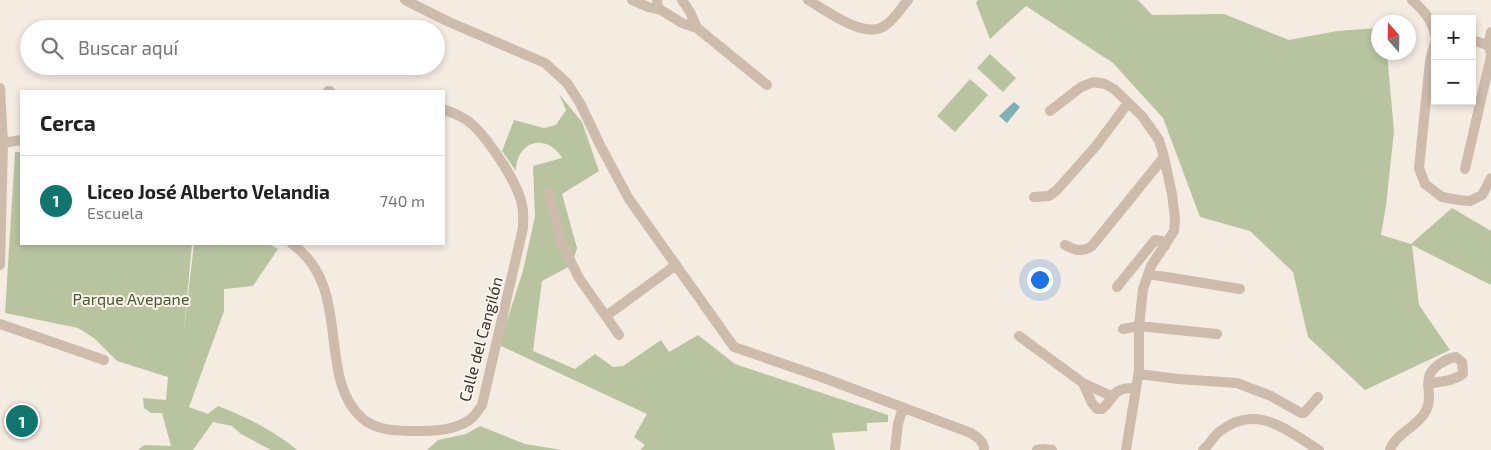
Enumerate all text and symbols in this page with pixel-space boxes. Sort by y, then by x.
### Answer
north arrow [1371,15,1416,60]
map controls [1431,15,1476,105]
button: + [1431,15,1476,60]
search box [20,20,445,75]
icon: search [38,34,66,62]
text: Buscar aquí [78,36,178,59]
button: − [1431,60,1476,105]
text: Cerca [40,110,96,135]
text: Liceo José Alberto Velandia [87,180,330,203]
text: 1 [53,191,59,210]
text: 740 m [380,191,425,210]
text: Escuela [87,203,143,222]
your location [1027,267,1053,293]
street label: Calle del Cangilón [454,274,506,404]
park label: Parque Avepane [73,289,189,308]
pin: 1 [6,402,38,440]

